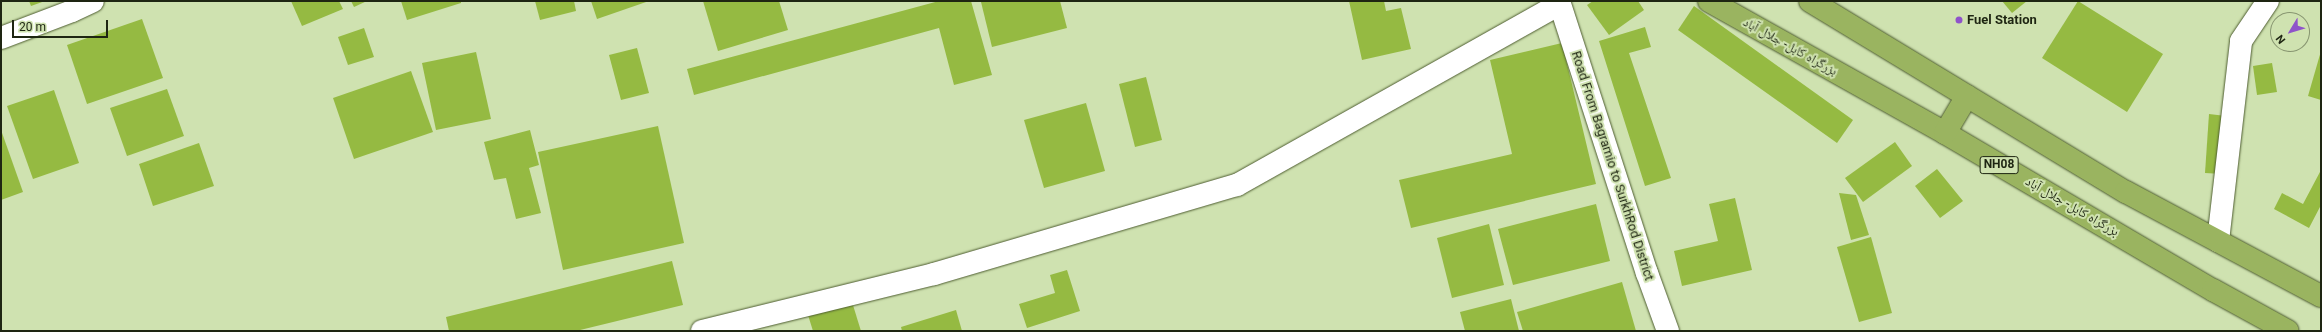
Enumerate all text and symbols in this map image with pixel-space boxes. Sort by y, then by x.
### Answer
scale bar [14,12,110,38]
place label: Fuel Station [1967,12,2037,28]
north arrow [2270,12,2310,52]
street label: بزرگراه کابل- جلال آباد [1740,15,1840,79]
marker: Fuel Station [1954,15,1964,25]
text: 20 m [19,20,46,34]
text: N [2273,32,2288,46]
street label: Road From Bagramio to SurkhRod District [1567,49,1657,283]
road number: NH08 [1979,155,2019,175]
street label: بزرگراه کابل- جلال آباد [2022,174,2122,240]

